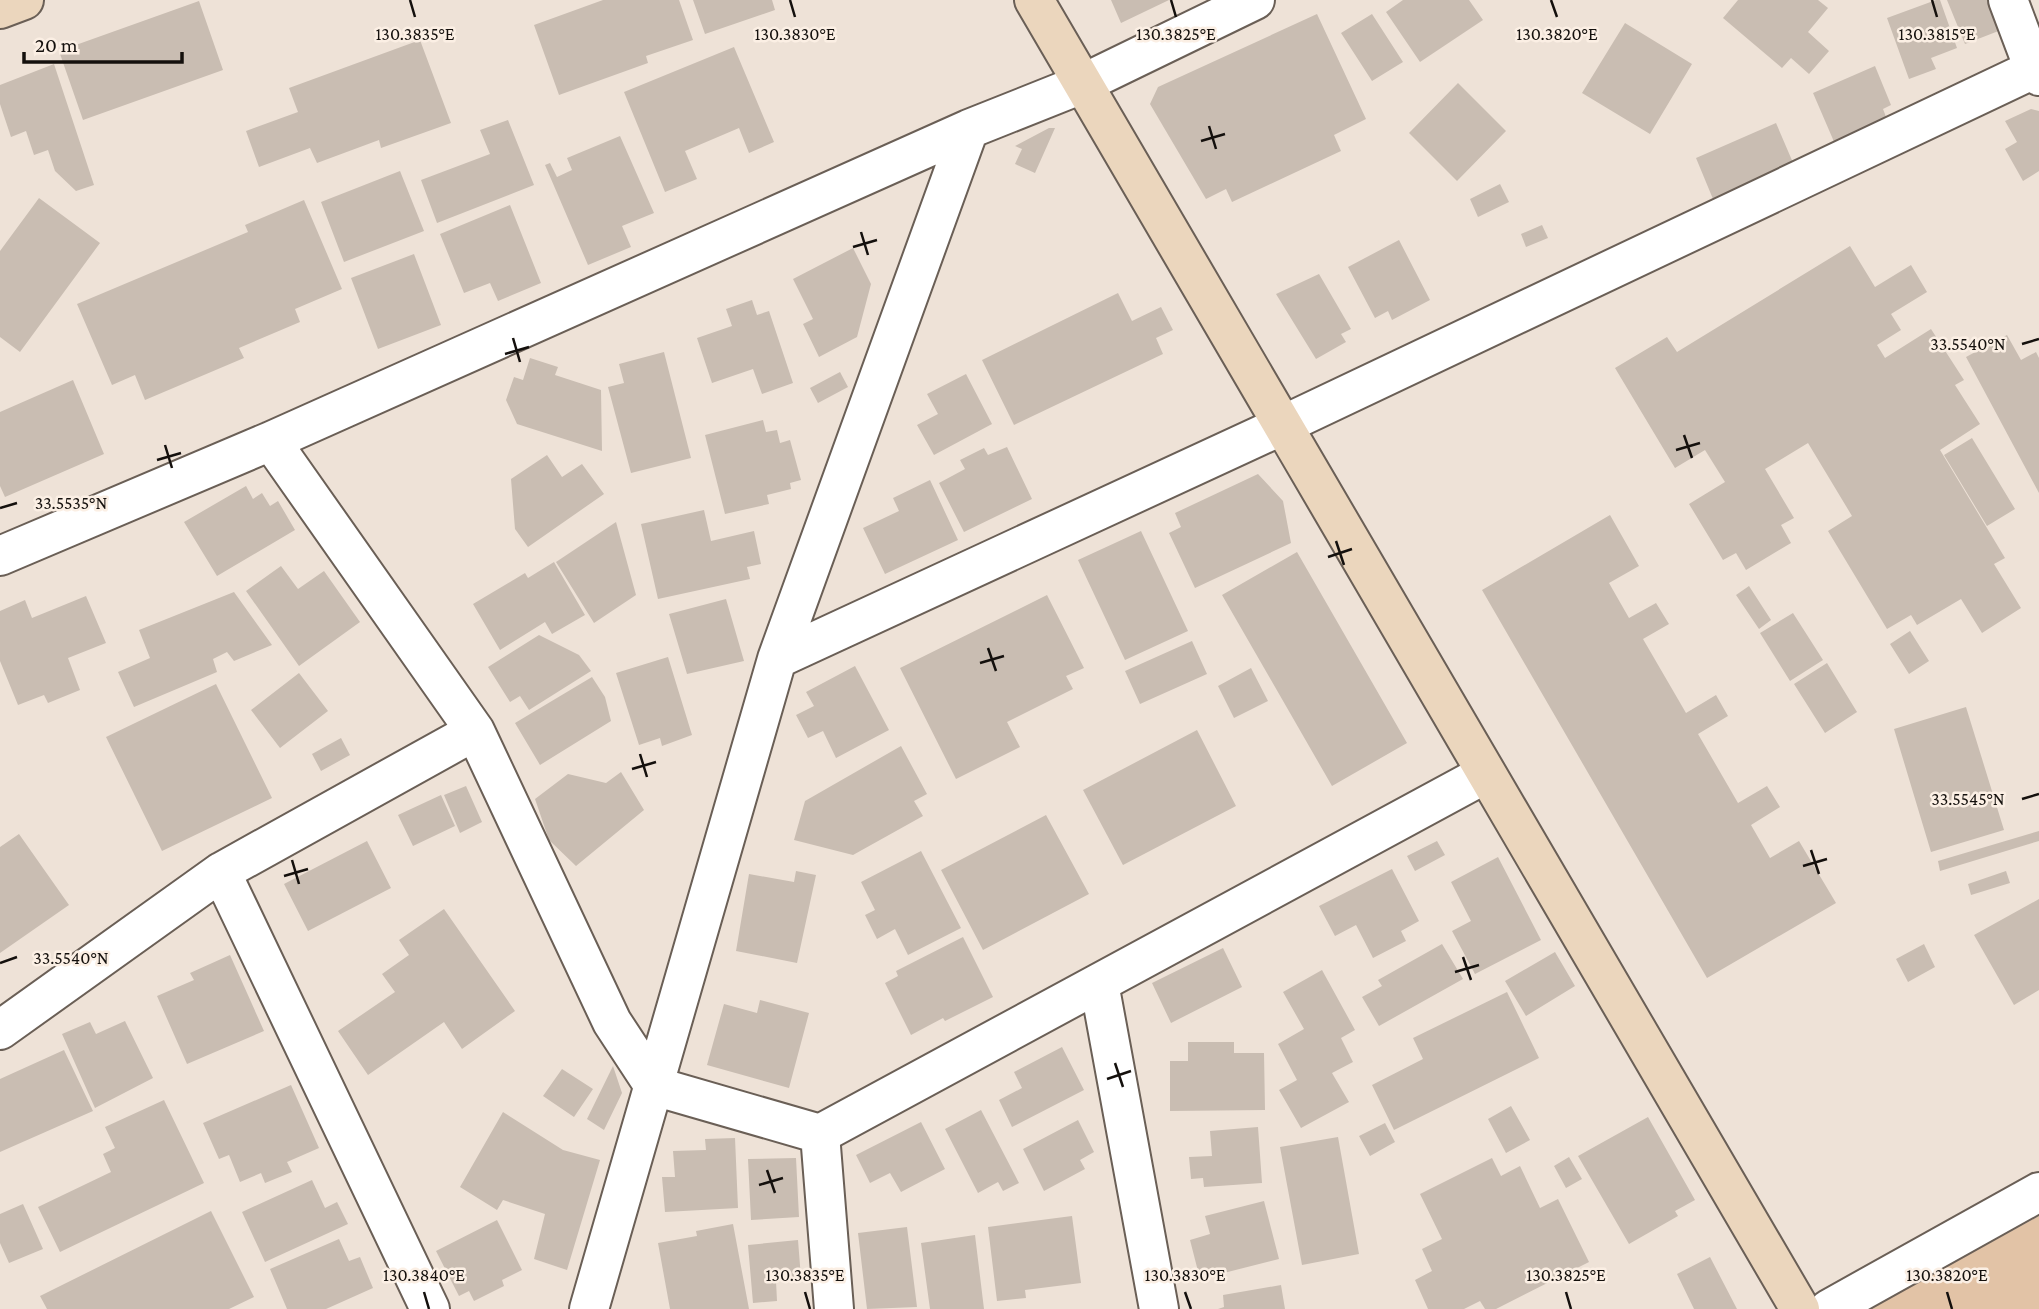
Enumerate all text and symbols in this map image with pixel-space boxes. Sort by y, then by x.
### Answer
scale bar [24,21,182,65]
text: 130.3835°E [375,24,455,44]
text: 130.3830°E [754,24,836,44]
text: 130.3825°E [1136,24,1216,44]
text: 130.3820°E [1516,24,1598,44]
text: 130.3815°E [1898,24,1976,44]
text: 20 m [35,33,78,57]
text: 33.5540°N [1930,334,2006,354]
text: 33.5535°N [35,493,107,513]
text: 33.5545°N [1931,789,2005,809]
text: 33.5540°N [33,948,109,968]
text: 130.3840°E [383,1265,465,1285]
text: 130.3835°E [765,1265,845,1285]
text: 130.3830°E [1144,1265,1226,1285]
text: 130.3825°E [1526,1265,1606,1285]
text: 130.3820°E [1906,1265,1988,1285]

